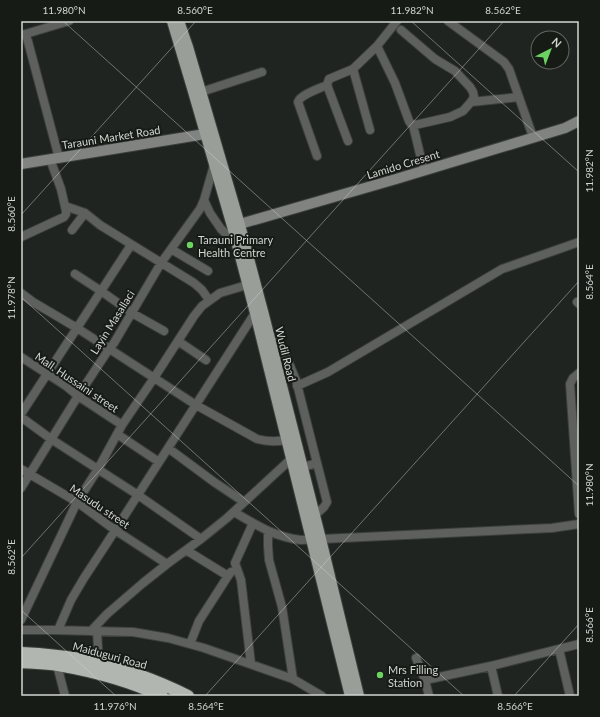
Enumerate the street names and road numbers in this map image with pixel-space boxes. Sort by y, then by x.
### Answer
street label: Tarauni Market Road [61,123,161,151]
street label: Lamido Cresent [365,147,441,181]
street label: Layin Masallaci [87,287,137,356]
street label: Wudil Road [273,325,299,383]
street label: Mall. Hussaini street [33,349,121,415]
street label: Masudu street [68,481,132,531]
street label: Maiduguri Road [72,639,148,671]

